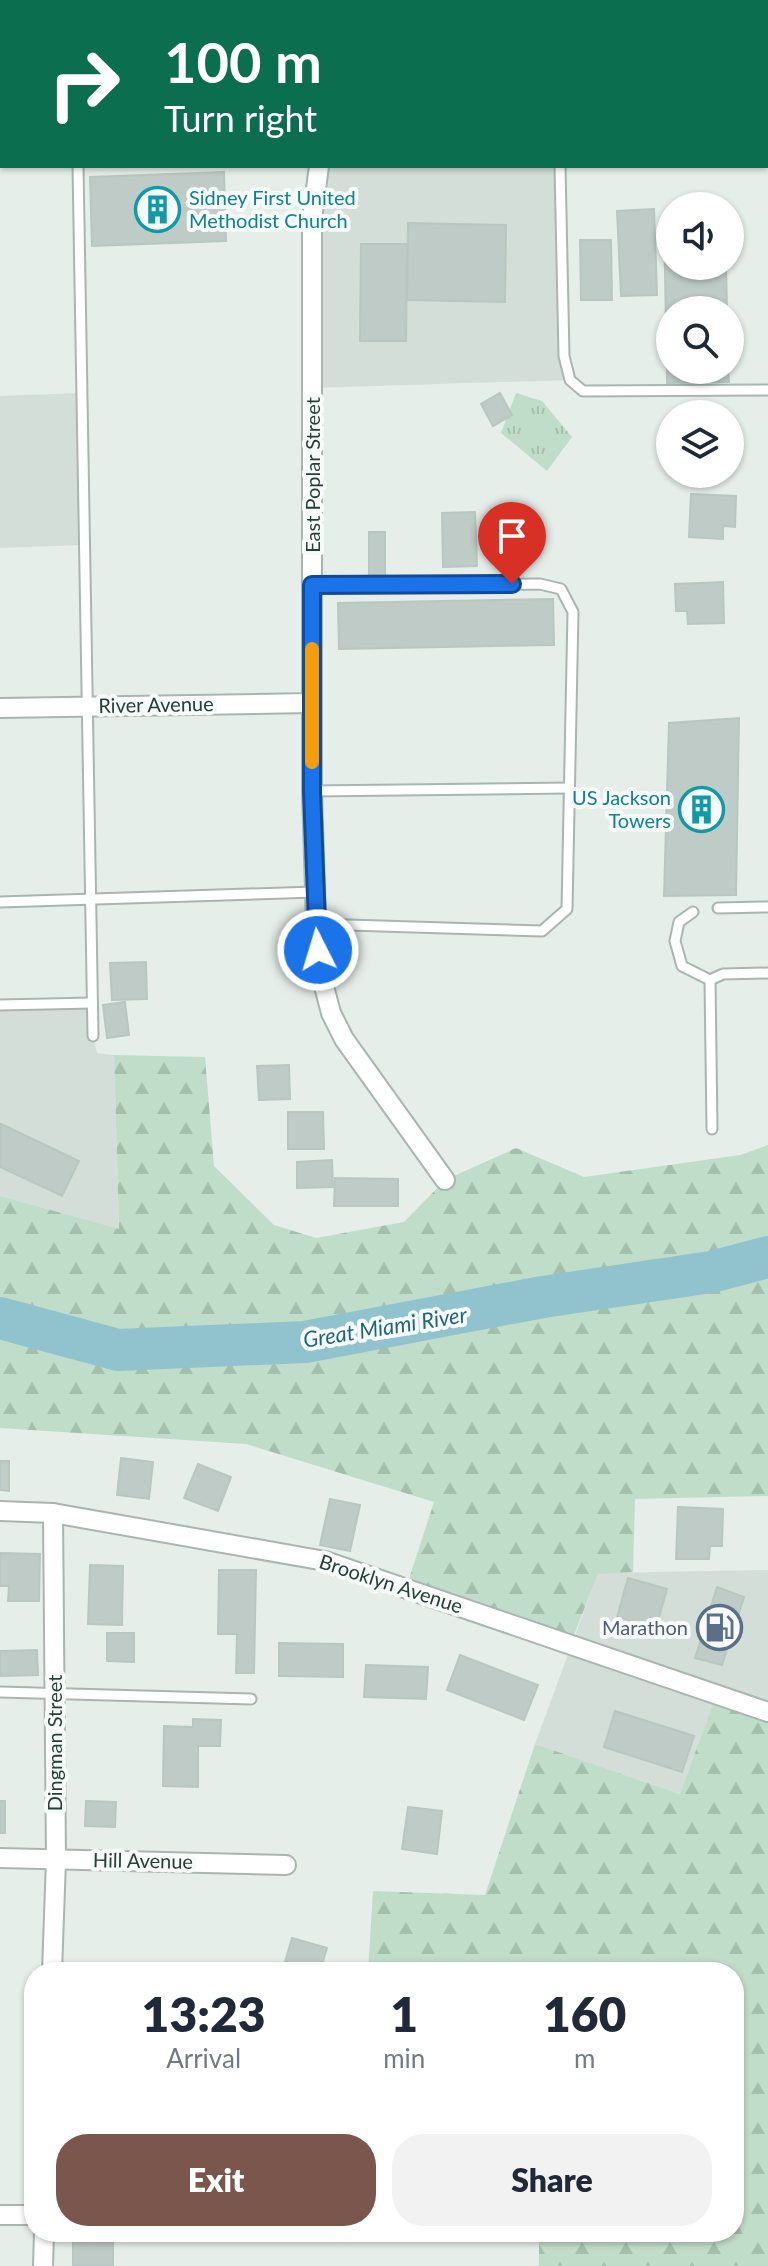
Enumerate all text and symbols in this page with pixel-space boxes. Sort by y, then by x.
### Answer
text: 100 m [164,28,322,95]
icon: right [32,32,136,136]
text: Turn right [164,96,317,140]
building icon: Sidney First United Methodist Church [134,185,182,233]
place label: Sidney First United Methodist Church [189,185,356,232]
map controls [656,192,744,488]
button: sound [656,192,744,280]
button: search [656,296,744,384]
street label: East Poplar Street [300,397,324,553]
button: layers [656,400,744,488]
pin [478,502,546,584]
icon: arrive [490,514,534,558]
street label: River Avenue [98,691,214,717]
place label: US Jackson Towers [572,785,671,832]
building icon: US Jackson Towers [678,785,726,833]
position arrow [276,908,360,992]
water label: Great Miami River [301,1300,469,1353]
street label: Brooklyn Avenue [317,1549,466,1618]
fuel station icon: Marathon [695,1604,743,1652]
place label: Marathon [602,1615,688,1639]
street label: Dingman Street [42,1675,66,1811]
street label: Hill Avenue [93,1847,193,1873]
text: 13:23 [142,1985,266,2042]
text: 1 [390,1985,418,2042]
text: 160 [543,1985,626,2042]
text: Arrival [166,2042,241,2074]
text: min [383,2042,425,2074]
text: m [574,2042,595,2074]
button: Exit [56,2134,376,2226]
button: Share [392,2134,712,2226]

